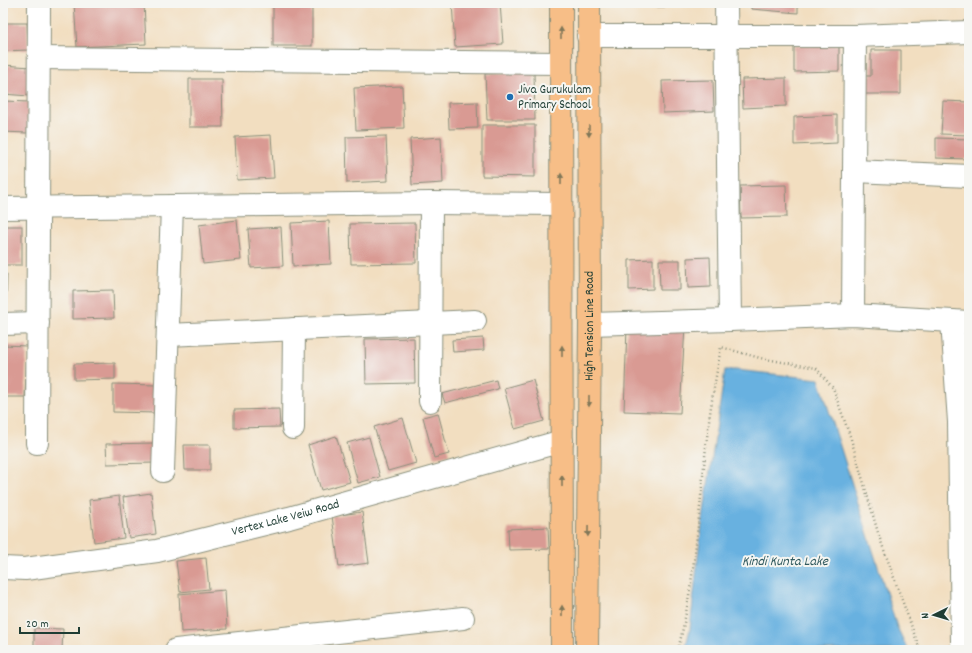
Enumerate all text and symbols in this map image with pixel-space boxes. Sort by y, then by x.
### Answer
one-way arrow [558,26,564,39]
place label: Jiva Gurukulam Primary School [518,81,591,115]
marker: Jiva Gurukulam Primary School [505,92,515,102]
one-way arrow [586,125,592,138]
one-way arrow [558,172,564,185]
street label: High Tension Line Road [580,271,600,381]
one-way arrow [559,344,565,357]
one-way arrow [586,395,592,408]
one-way arrow [559,474,565,487]
street label: Vertex Lake Veiw Road [230,495,342,541]
one-way arrow [585,525,591,538]
water label: Kindi Kunta Lake [742,552,829,572]
north arrow [914,595,954,635]
one-way arrow [559,604,565,617]
scale bar [20,609,79,635]
text: N [918,612,934,619]
text: 20 m [26,616,49,633]

